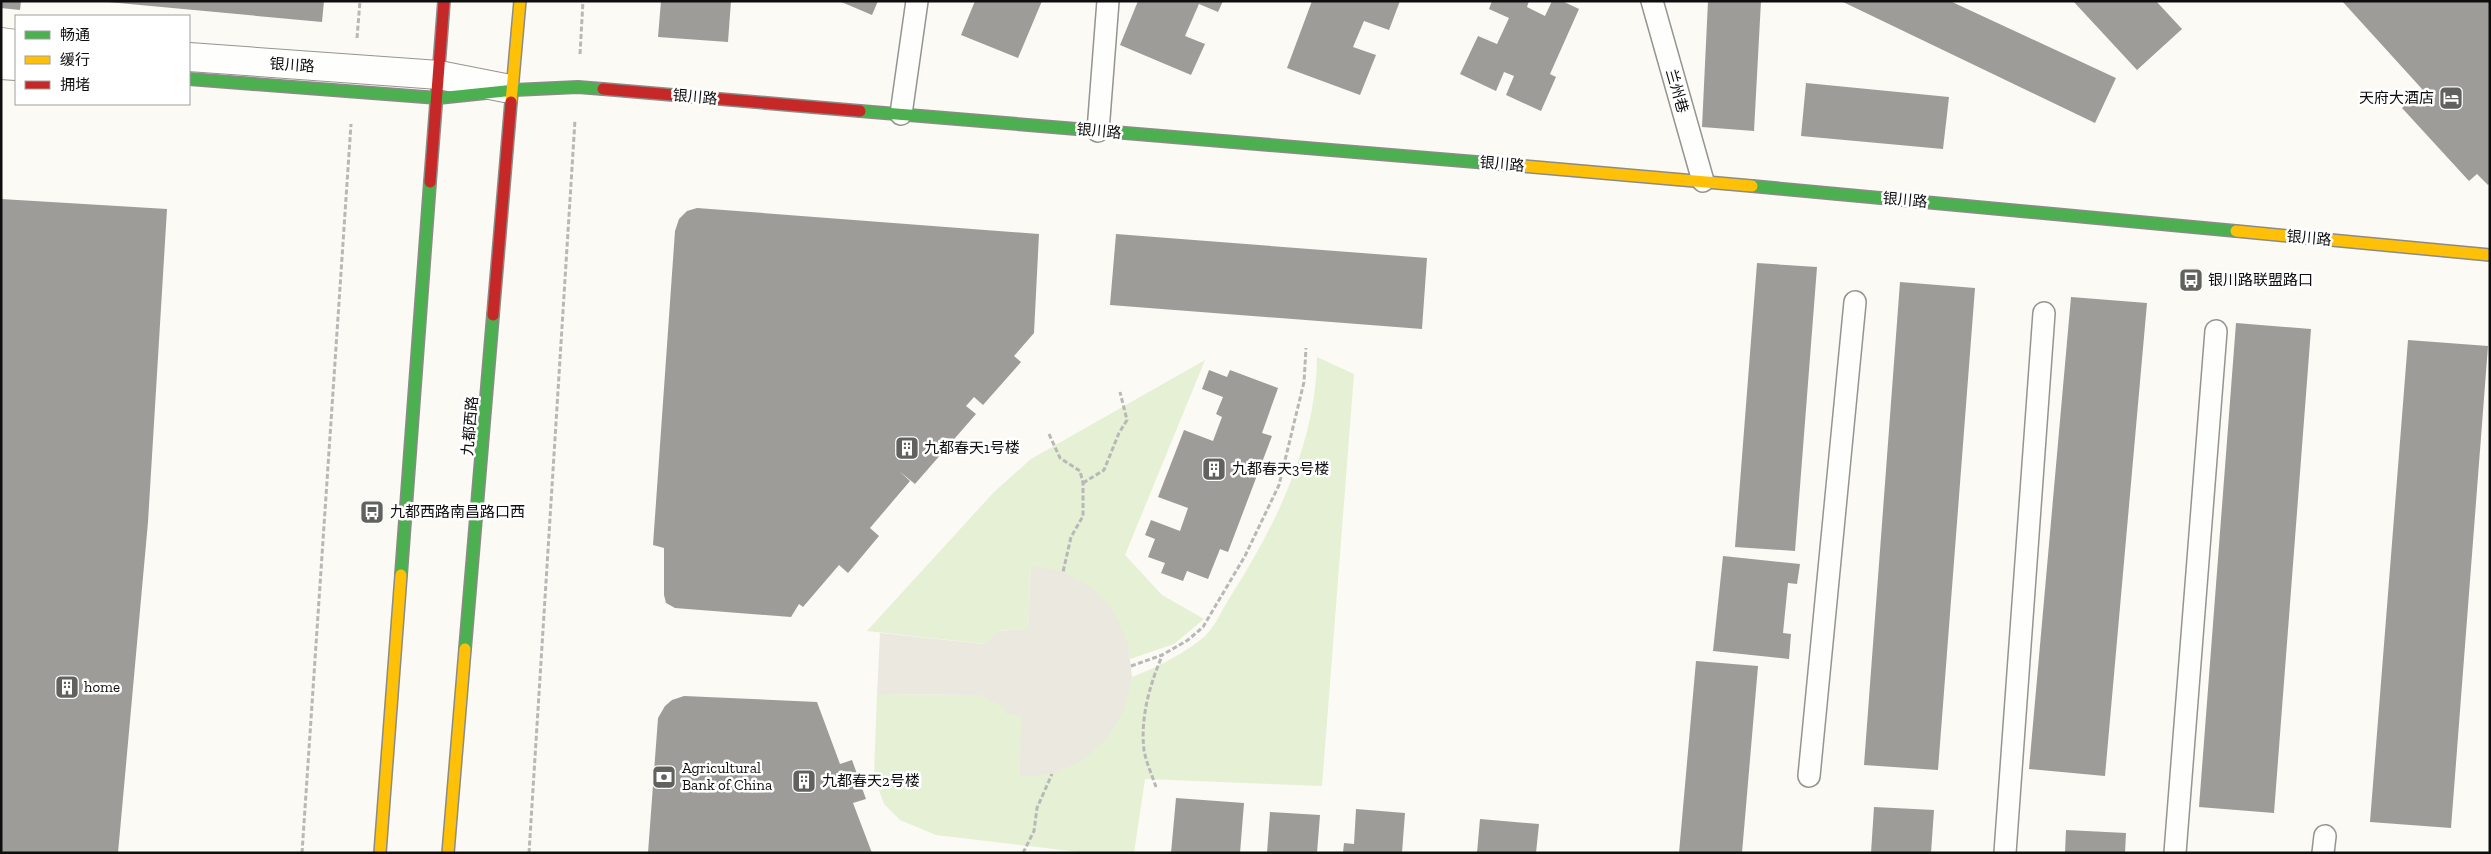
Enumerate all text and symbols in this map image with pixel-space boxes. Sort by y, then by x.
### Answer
legend [15,15,190,105]
text: 畅通 [60,26,90,44]
text: 缓行 [60,51,90,69]
street label: 银川路 [269,54,315,76]
street label: 兰州巷 [1662,67,1692,115]
text: 拥堵 [60,76,90,94]
hotel icon: 天府大酒店 [2438,85,2464,111]
street label: 银川路 [672,86,718,108]
place label: 天府大酒店 [2359,89,2434,107]
street label: 银川路 [1076,120,1122,142]
street label: 银川路 [1479,153,1525,175]
street label: 银川路 [1882,189,1928,211]
street label: 银川路 [2286,227,2332,249]
bus stop icon: 银川路联盟路口 [2178,267,2204,293]
place label: 银川路联盟路口 [2208,271,2313,289]
street label: 九都西路 [458,395,482,457]
building icon: 九都春天1号楼 [894,435,920,461]
place label: 九都春天1号楼 [924,439,1020,457]
building icon: 九都春天3号楼 [1201,456,1227,482]
place label: 九都春天3号楼 [1232,460,1329,478]
bus stop icon: 九都西路南昌路口西 [359,499,385,525]
place label: 九都西路南昌路口西 [390,503,525,521]
building icon: home [54,674,80,700]
place label: home [84,678,120,696]
place label: Agricultural Bank of China [682,759,772,794]
bank icon: Agricultural Bank of China [651,764,677,790]
building icon: 九都春天2号楼 [791,768,817,794]
place label: 九都春天2号楼 [822,772,920,790]

